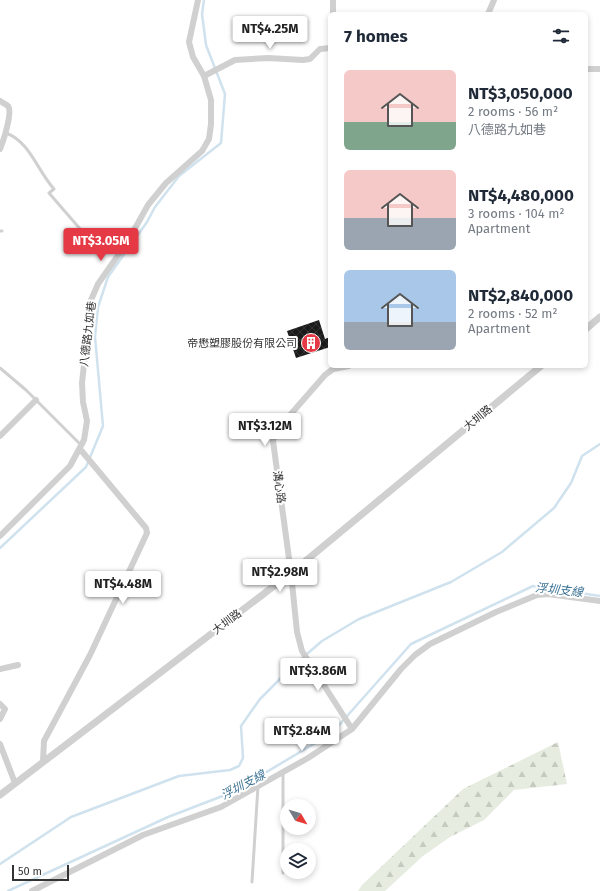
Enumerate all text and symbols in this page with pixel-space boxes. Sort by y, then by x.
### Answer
pin: NT$4.25M [229,16,311,50]
text: NT$4.25M [242,21,298,36]
icon: filters [550,25,572,47]
text: 7 homes [344,26,408,47]
text: NT$3,050,000 [468,83,573,104]
icon: home [376,86,424,134]
text: 2 rooms · 56 m² [468,104,558,119]
text: 八德路九如巷 [468,122,546,137]
text: NT$4,480,000 [468,185,574,206]
icon: home [376,186,424,234]
text: 3 rooms · 104 m² [468,206,565,221]
text: Apartment [468,221,530,236]
pin: NT$3.05M [60,228,142,262]
text: NT$3.05M [72,233,130,248]
text: NT$2,840,000 [468,285,573,306]
icon: home [376,286,424,334]
street label: 八德路九如巷 [78,300,98,368]
text: 2 rooms · 52 m² [468,306,557,321]
text: Apartment [468,321,530,336]
building icon: 帝懋塑膠股份有限公司 [300,332,322,354]
place label: 帝懋塑膠股份有限公司 [187,337,297,350]
street label: 大圳路 [461,402,495,434]
pin: NT$3.12M [224,413,306,447]
text: NT$3.12M [238,418,292,433]
street label: 溝心路 [270,470,288,504]
pin: NT$2.98M [239,559,321,593]
text: NT$2.98M [252,564,309,579]
pin: NT$4.48M [82,571,164,605]
text: NT$4.48M [94,576,152,591]
water label: 浮圳支線 [534,581,586,600]
street label: 大圳路 [210,607,244,637]
pin: NT$3.86M [277,658,359,692]
text: NT$3.86M [289,663,347,678]
pin: NT$2.84M [261,718,343,752]
text: NT$2.84M [273,723,331,738]
water label: 浮圳支線 [219,767,269,802]
north arrow [280,799,316,835]
map controls [280,799,316,879]
button: layers [280,843,316,879]
scale bar [12,863,69,882]
text: 50 m [18,865,42,878]

